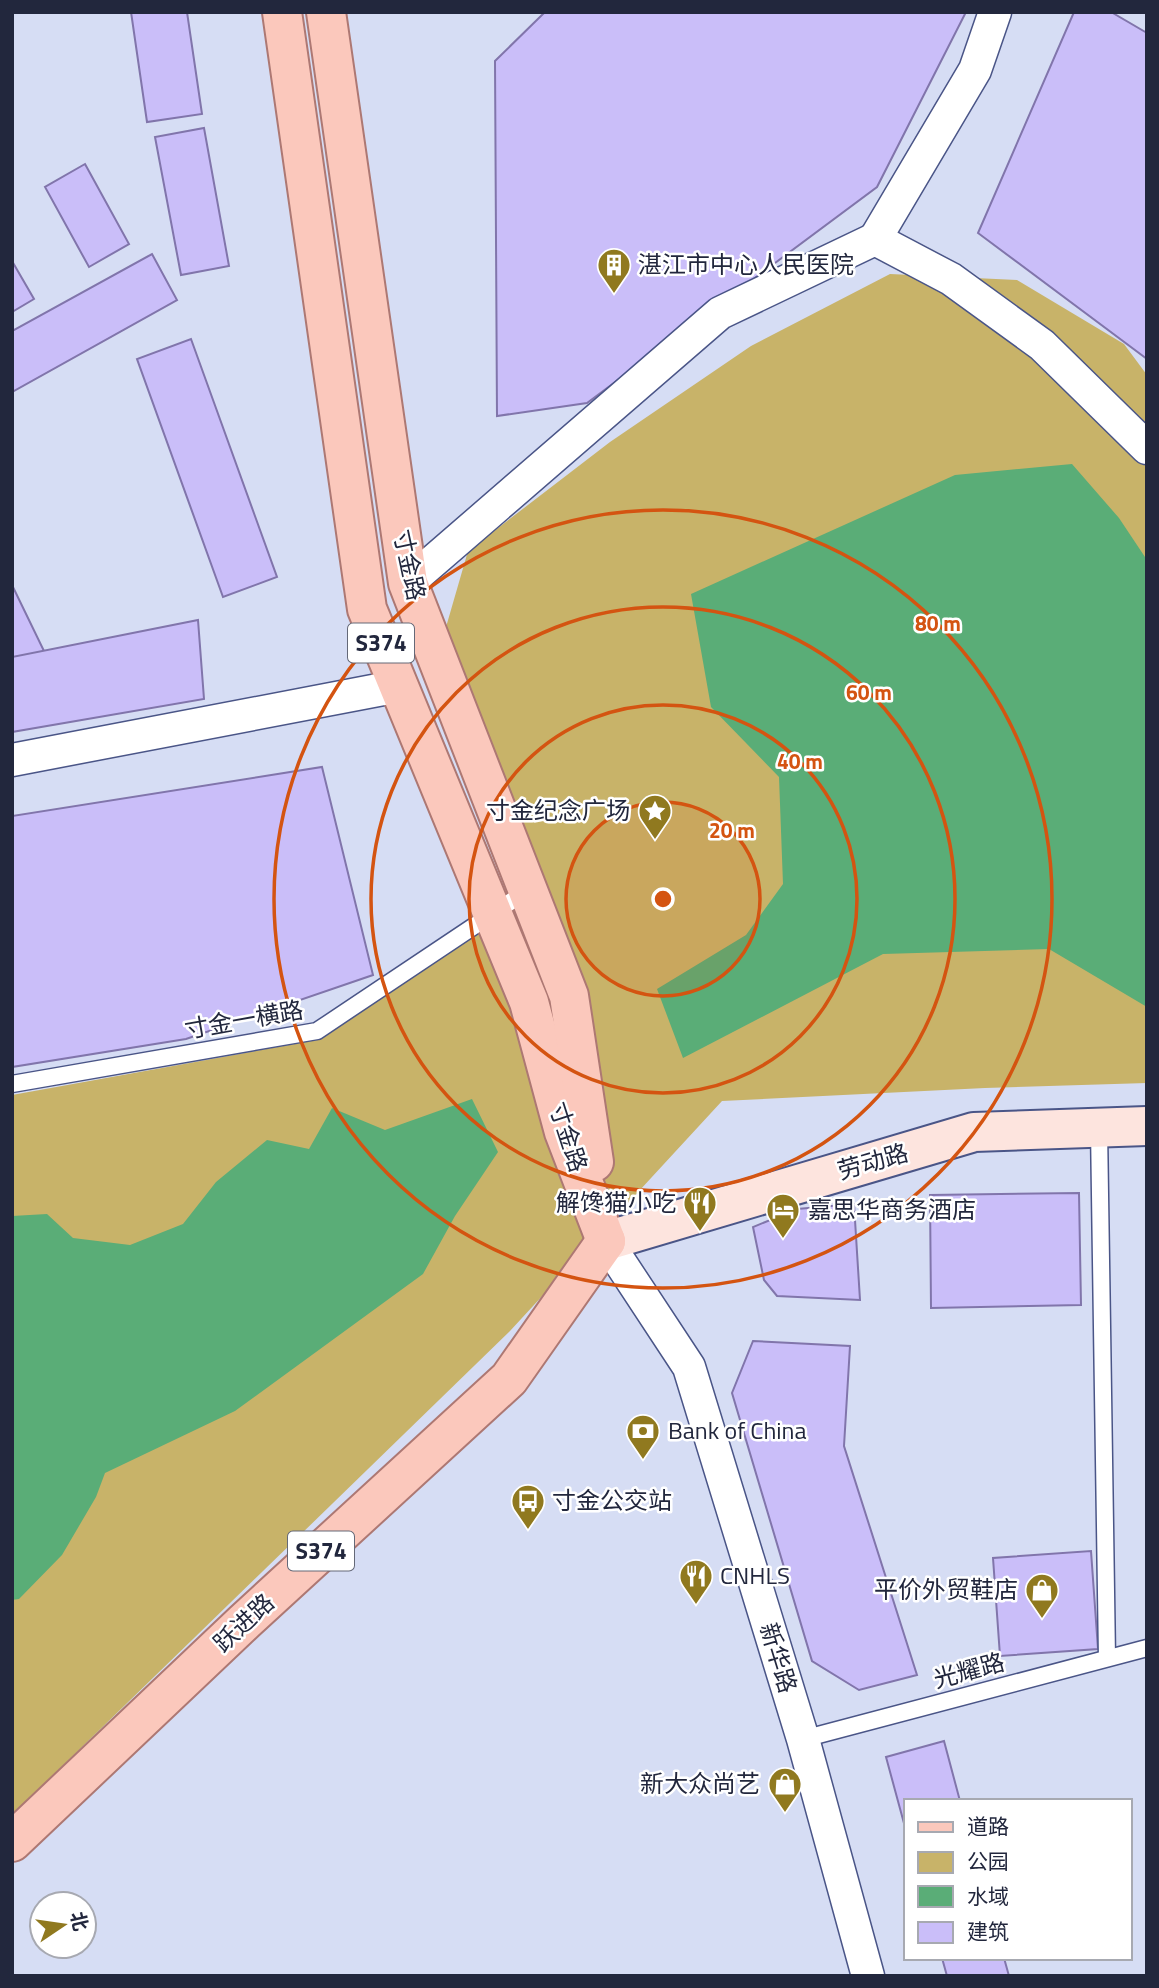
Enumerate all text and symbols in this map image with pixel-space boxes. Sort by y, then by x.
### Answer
building icon: 湛江市中心人民医院 [595,246,633,295]
place label: 湛江市中心人民医院 [638,246,854,282]
street label: 寸金路 [385,526,435,604]
text: 80 m [915,607,961,639]
road number: S374 [348,624,414,663]
text: 60 m [846,676,892,708]
text: 40 m [777,745,823,777]
place label: 寸金纪念广场 [486,792,630,828]
place icon: 寸金纪念广场 [636,792,674,841]
text: 20 m [709,814,755,846]
centre of rings [651,887,675,911]
street label: 寸金一横路 [182,991,306,1047]
street label: 寸金路 [541,1097,597,1176]
street label: 劳动路 [833,1134,912,1188]
place label: 解馋猫小吃 [556,1184,676,1220]
restaurant icon: 解馋猫小吃 [681,1184,719,1233]
hotel icon: 嘉思华商务酒店 [764,1191,802,1240]
place label: 嘉思华商务酒店 [808,1191,976,1227]
bank icon: Bank of China [624,1412,662,1461]
place label: Bank of China [668,1412,806,1448]
bus stop icon: 寸金公交站 [509,1482,547,1531]
place label: 寸金公交站 [552,1482,672,1518]
road number: S374 [288,1532,354,1570]
restaurant icon: CNHLS [677,1557,715,1606]
place label: CNHLS [720,1557,790,1593]
place label: 平价外贸鞋店 [874,1571,1018,1607]
shop icon: 平价外贸鞋店 [1023,1571,1061,1620]
street label: 跃进路 [205,1585,282,1660]
street label: 新华路 [751,1618,807,1697]
street label: 光耀路 [929,1643,1008,1697]
place label: 新大众尚艺 [640,1765,760,1801]
shop icon: 新大众尚艺 [766,1765,804,1814]
legend [904,1799,1131,1960]
text: 道路 [967,1810,1009,1842]
text: 公园 [967,1845,1009,1877]
text: 水域 [967,1880,1009,1912]
north arrow [28,1890,98,1960]
text: 北 [64,1909,96,1934]
text: 建筑 [967,1915,1009,1947]

